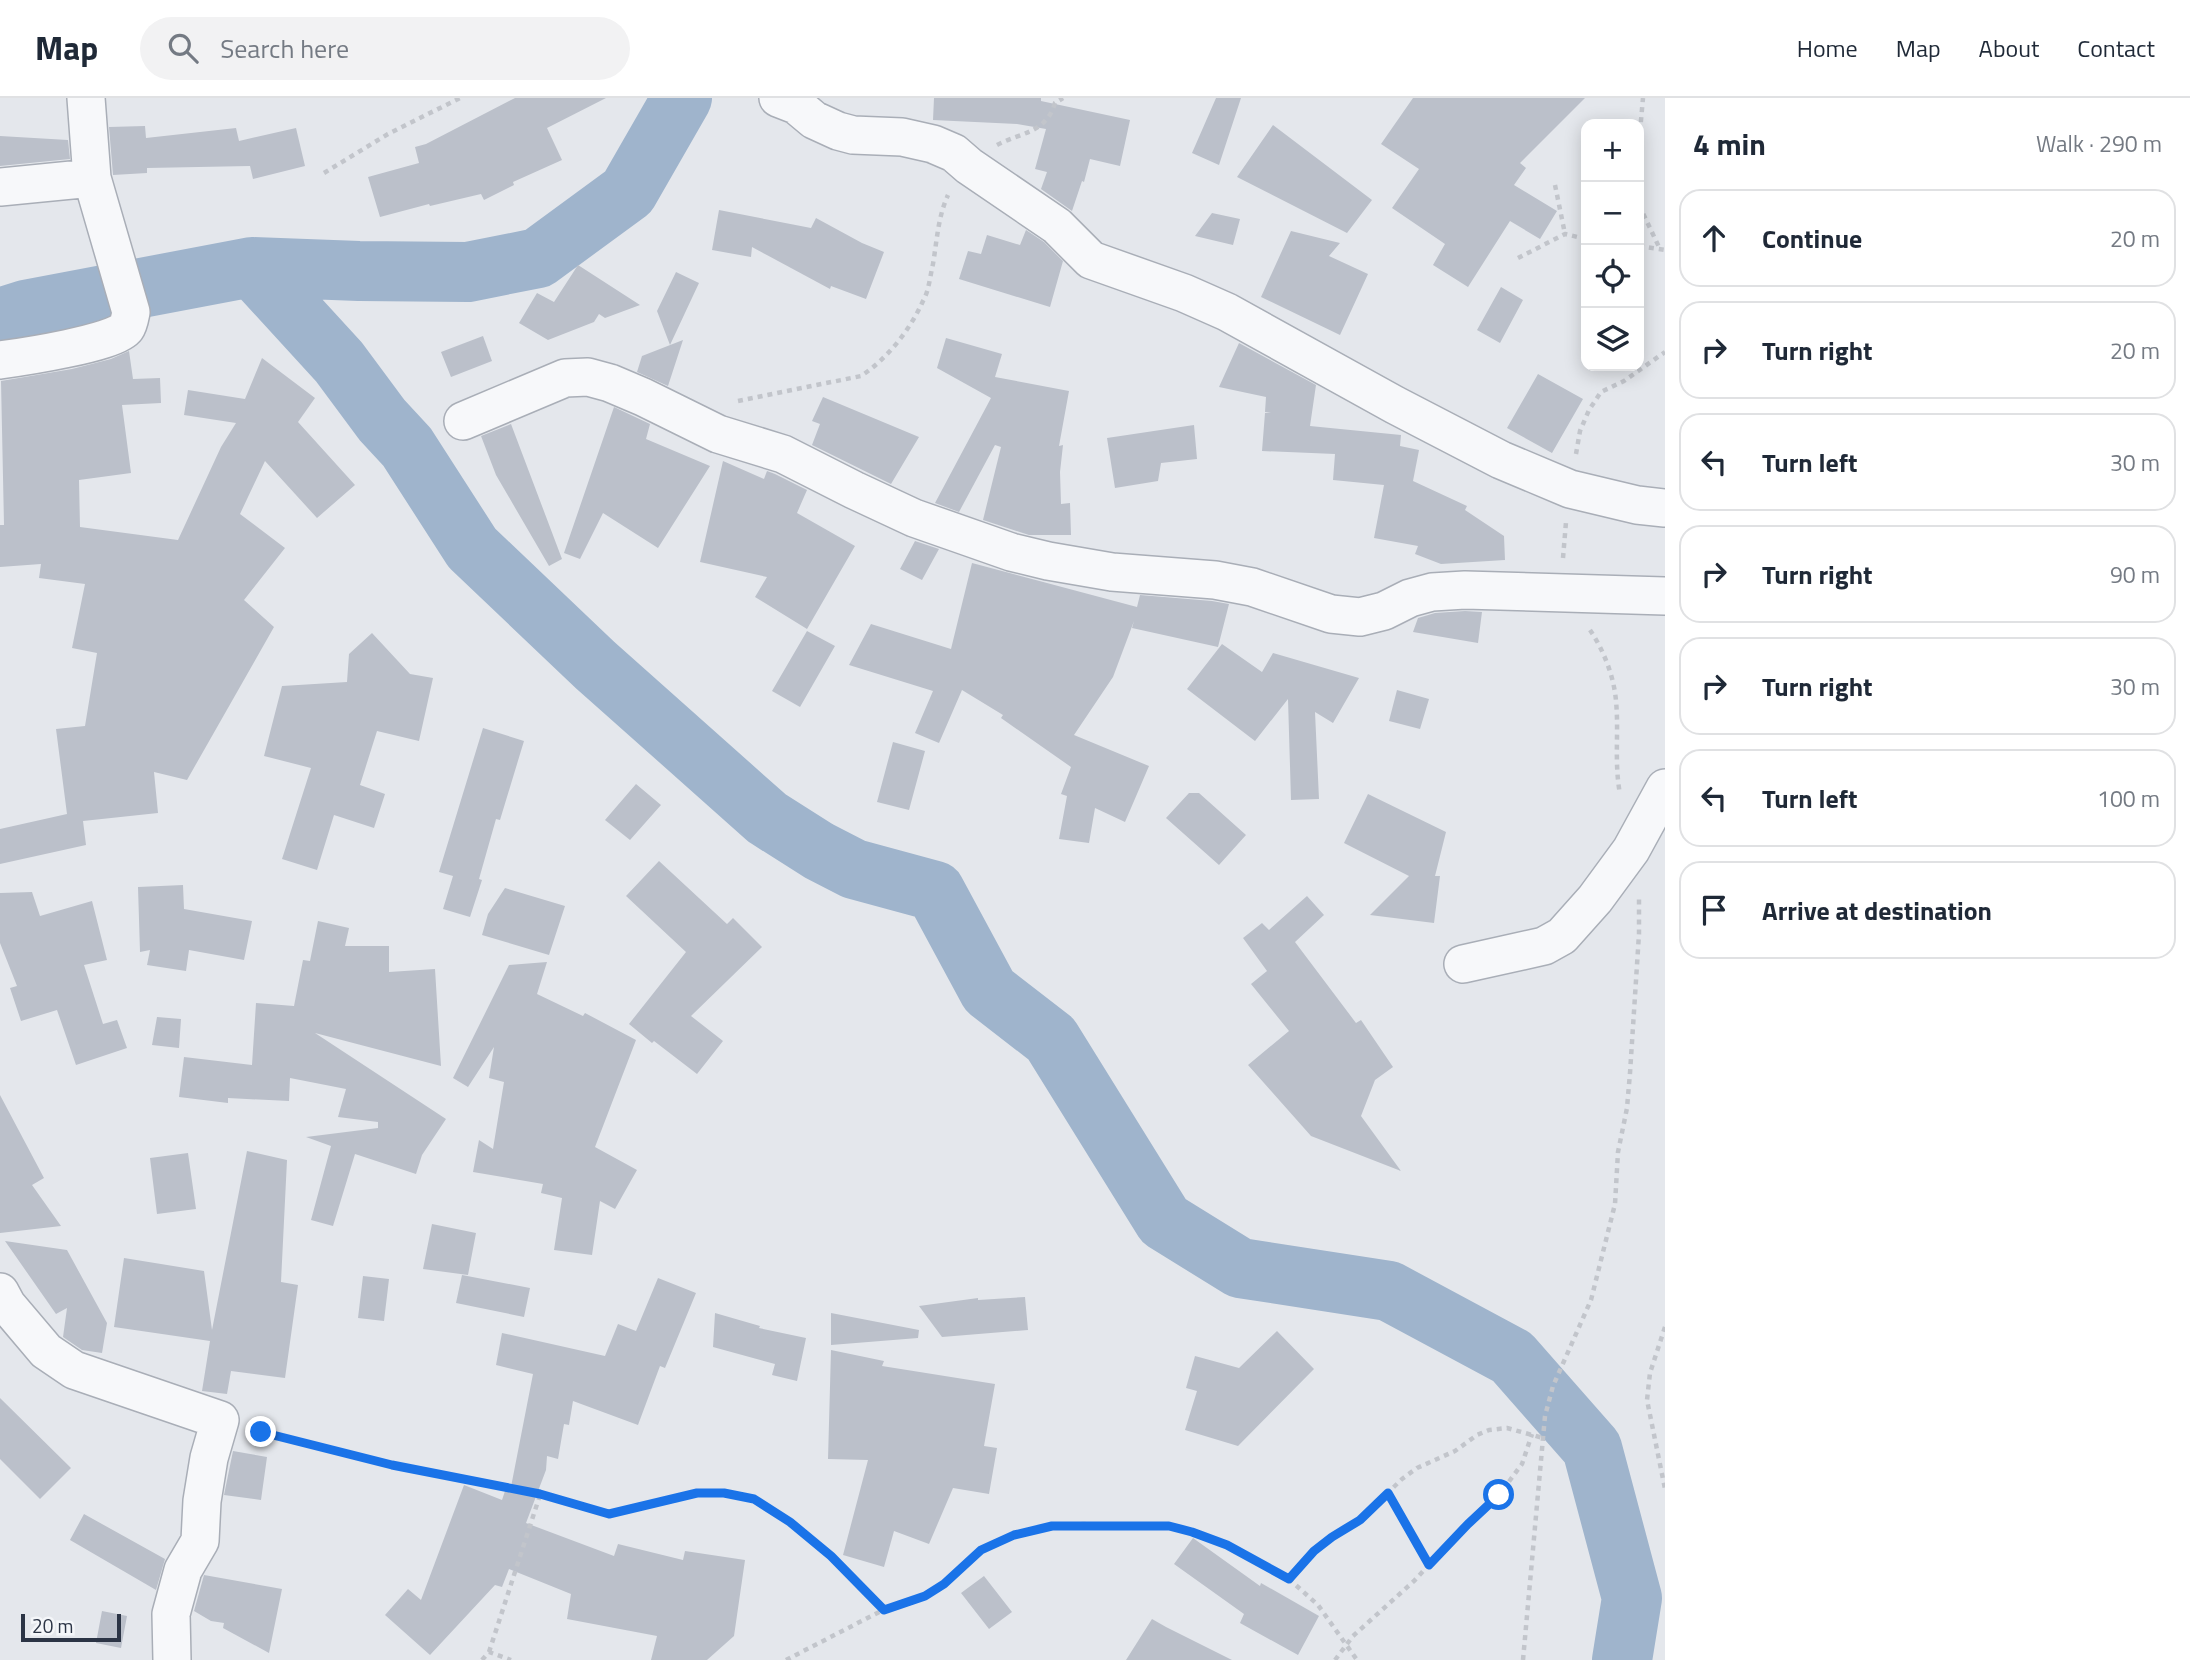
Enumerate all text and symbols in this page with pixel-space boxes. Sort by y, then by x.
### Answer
search box [140,17,630,80]
text: Map [35,23,98,73]
icon: search [164,29,202,67]
text: Search here [220,29,349,68]
text: Home [1797,30,1858,66]
text: Map [1896,30,1941,66]
text: About [1979,30,2039,66]
text: Contact [2077,30,2155,66]
map controls [1581,119,1644,371]
button: + [1581,119,1644,182]
text: 4 min [1693,121,1766,167]
text: Walk · 290 m [2036,126,2162,161]
button: − [1581,182,1644,245]
icon: ahead [1695,219,1733,257]
text: Continue [1762,219,1862,258]
text: 20 m [2110,221,2160,256]
button: locate [1581,245,1644,308]
button: layers [1581,308,1644,371]
icon: right [1695,331,1733,369]
text: Turn right [1762,331,1873,370]
text: 20 m [2110,333,2160,368]
icon: left [1695,443,1733,481]
text: Turn left [1762,443,1857,482]
text: 30 m [2110,445,2160,480]
icon: right [1695,555,1733,593]
text: Turn right [1762,555,1873,594]
text: 90 m [2110,557,2160,592]
icon: right [1695,667,1733,705]
text: Turn right [1762,667,1873,706]
text: 30 m [2110,669,2160,704]
icon: left [1695,779,1733,817]
text: Turn left [1762,779,1857,818]
text: 100 m [2097,781,2160,816]
icon: arrive [1695,891,1733,929]
text: Arrive at destination [1762,891,1992,930]
route end [245,1416,276,1447]
route start [1483,1479,1514,1510]
scale bar [21,1611,121,1643]
text: 20 m [32,1611,73,1640]

